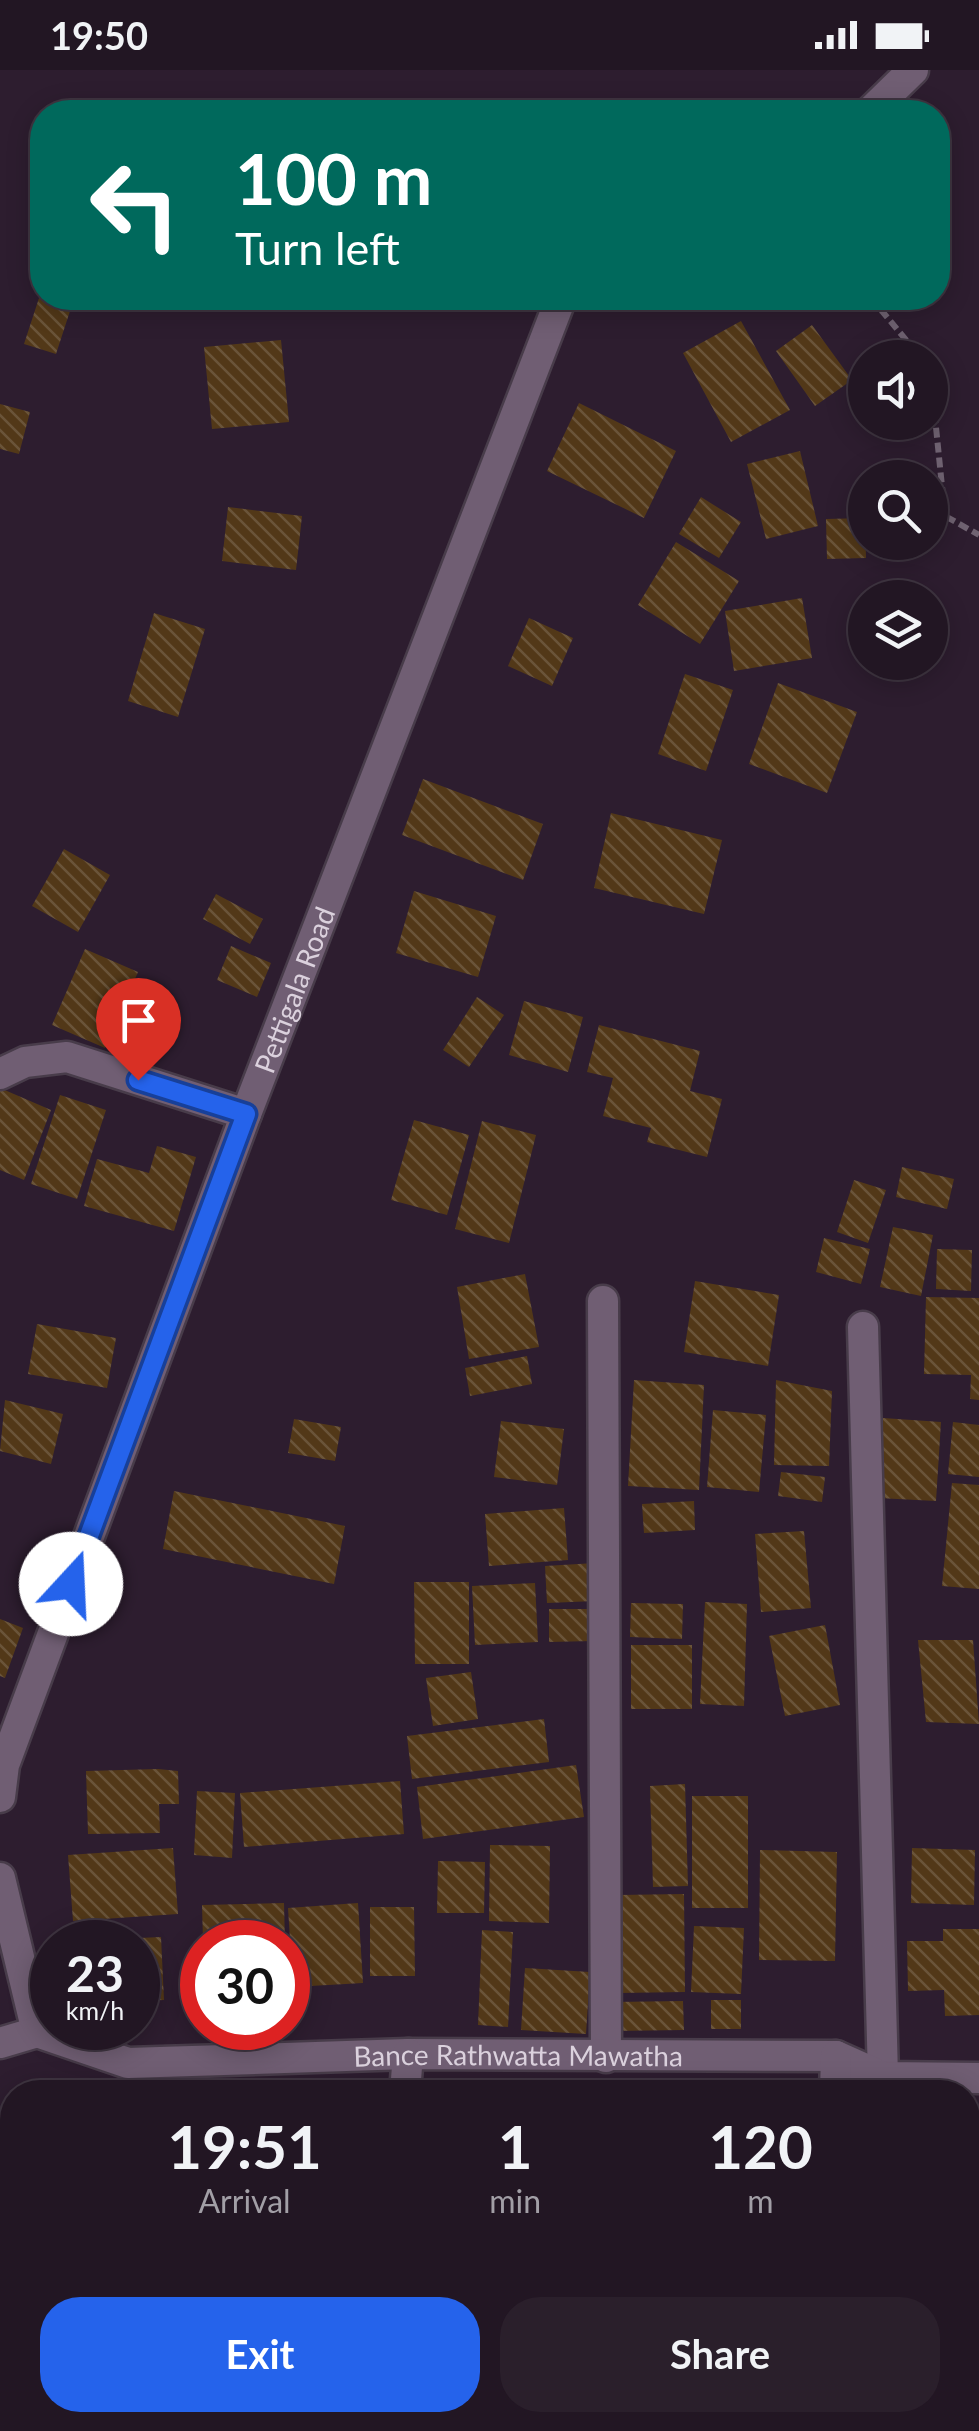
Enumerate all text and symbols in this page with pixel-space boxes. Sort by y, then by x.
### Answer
text: 19:50 [50,12,148,58]
text: 100 m [235,136,432,220]
icon: left [70,140,200,270]
text: Turn left [235,221,400,275]
map controls [848,340,948,680]
button: sound [848,340,948,440]
button: search [848,460,948,560]
button: layers [848,580,948,680]
street label: Pettigala Road [247,902,341,1078]
pin [96,978,181,1081]
icon: arrive [111,993,166,1048]
position arrow [19,1532,123,1636]
speed limit sign: 30 [180,1920,310,2050]
text: 23 [66,1943,124,2003]
text: km/h [66,1995,124,2025]
street label: Bance Rathwatta Mawatha [353,2037,683,2073]
text: 19:51 [167,2110,322,2182]
text: 1 [498,2110,533,2182]
text: 120 [708,2110,813,2182]
text: Arrival [198,2181,291,2220]
text: min [489,2181,541,2220]
text: m [747,2181,774,2220]
button: Exit [40,2297,480,2412]
button: Share [500,2297,940,2412]

